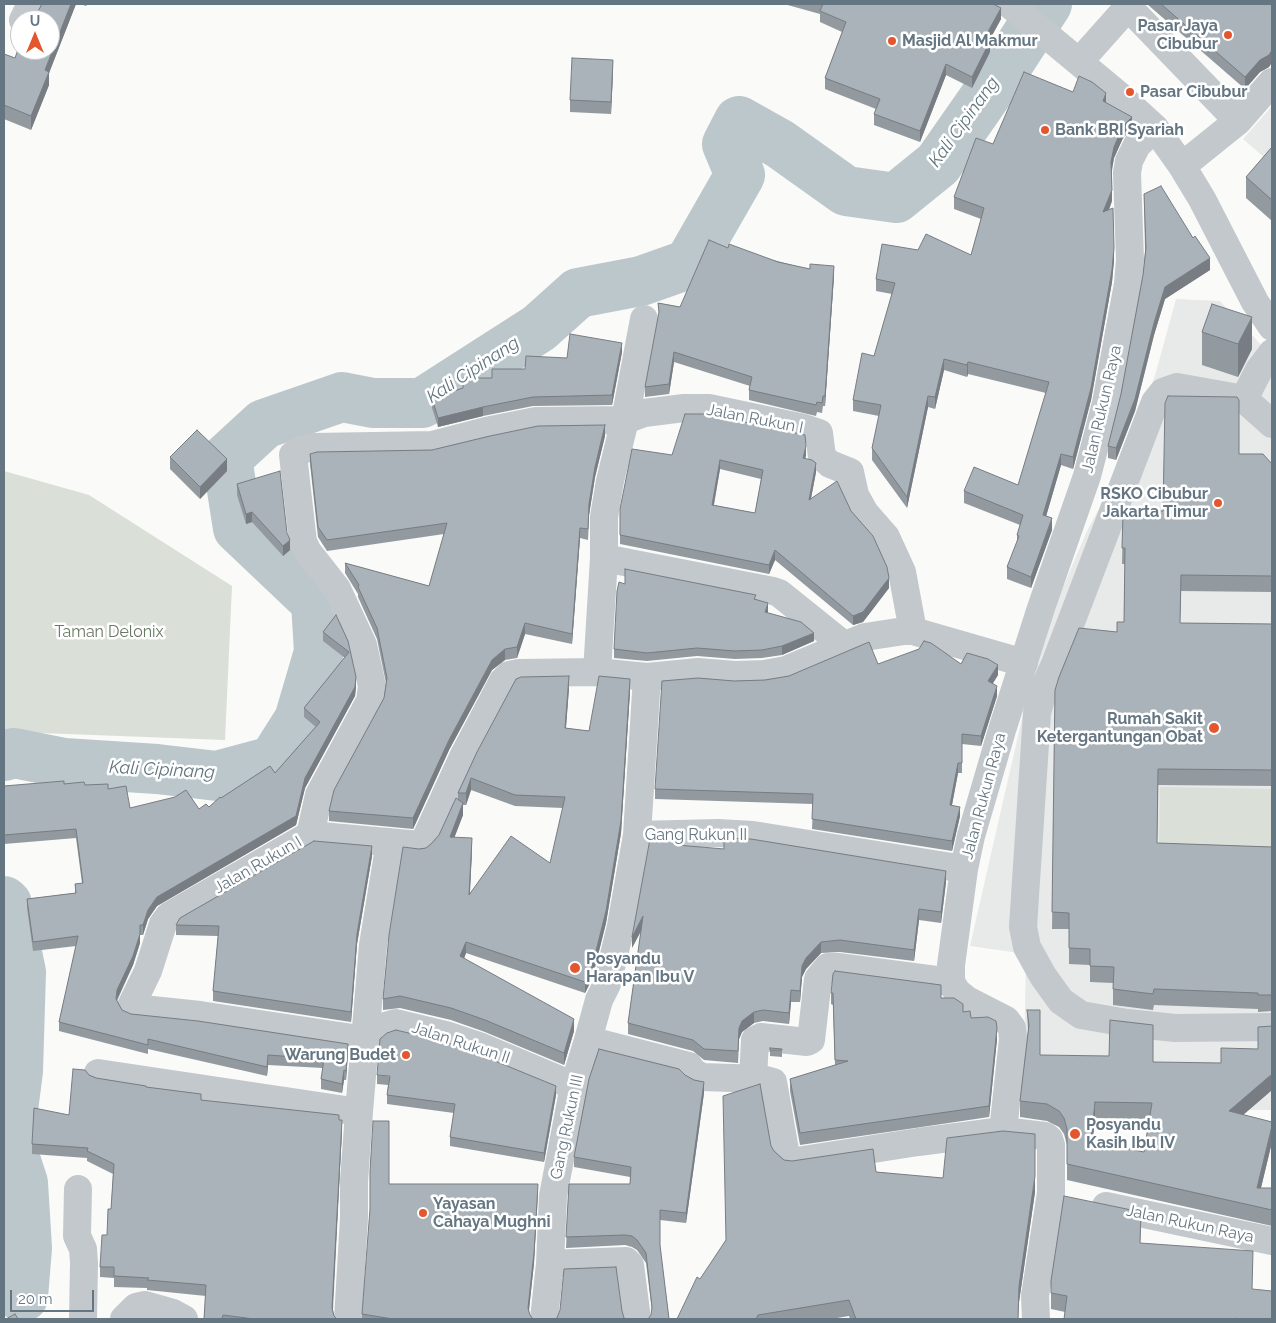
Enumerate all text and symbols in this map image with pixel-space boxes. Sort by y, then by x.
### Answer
north arrow [10,10,60,60]
text: U [30,13,40,29]
place label: Pasar Jaya Cibubur [1138,16,1218,54]
marker: Pasar Jaya Cibubur [1222,29,1234,41]
place label: Masjid Al Makmur [902,31,1038,51]
marker: Masjid Al Makmur [886,35,898,47]
water label: Kali Cipinang [924,73,1004,171]
place label: Pasar Cibubur [1140,82,1247,102]
marker: Pasar Cibubur [1124,86,1136,98]
place label: Bank BRI Syariah [1055,120,1184,140]
marker: Bank BRI Syariah [1039,124,1051,136]
water label: Kali Cipinang [423,332,523,408]
street label: Jalan Rukun Raya [1078,344,1126,474]
street label: Jalan Rukun I [705,400,805,438]
place label: RSKO Cibubur Jakarta Timur [1100,484,1208,522]
marker: RSKO Cibubur Jakarta Timur [1212,497,1224,509]
park label: Taman Delonix [54,622,164,642]
place label: Rumah Sakit Ketergantungan Obat [1037,709,1203,747]
marker: Rumah Sakit Ketergantungan Obat [1207,721,1221,735]
street label: Jalan Rukun Raya [958,731,1010,861]
water label: Kali Cipinang [109,756,215,784]
street label: Gang Rukun II [645,825,747,845]
street label: Jalan Rukun I [211,832,305,898]
place label: Posyandu Harapan Ibu V [586,949,694,987]
marker: Posyandu Harapan Ibu V [568,961,582,975]
street label: Jalan Rukun II [410,1018,512,1068]
place label: Warung Budet [284,1045,396,1065]
marker: Warung Budet [400,1049,412,1061]
street label: Gang Rukun III [547,1073,587,1181]
place label: Posyandu Kasih Ibu IV [1086,1115,1175,1153]
marker: Posyandu Kasih Ibu IV [1068,1127,1082,1141]
place label: Yayasan Cahaya Mughni [433,1194,551,1232]
street label: Jalan Rukun Raya [1124,1201,1256,1247]
marker: Yayasan Cahaya Mughni [417,1207,429,1219]
scale bar [12,1280,96,1312]
text: 20 m [18,1290,53,1308]

